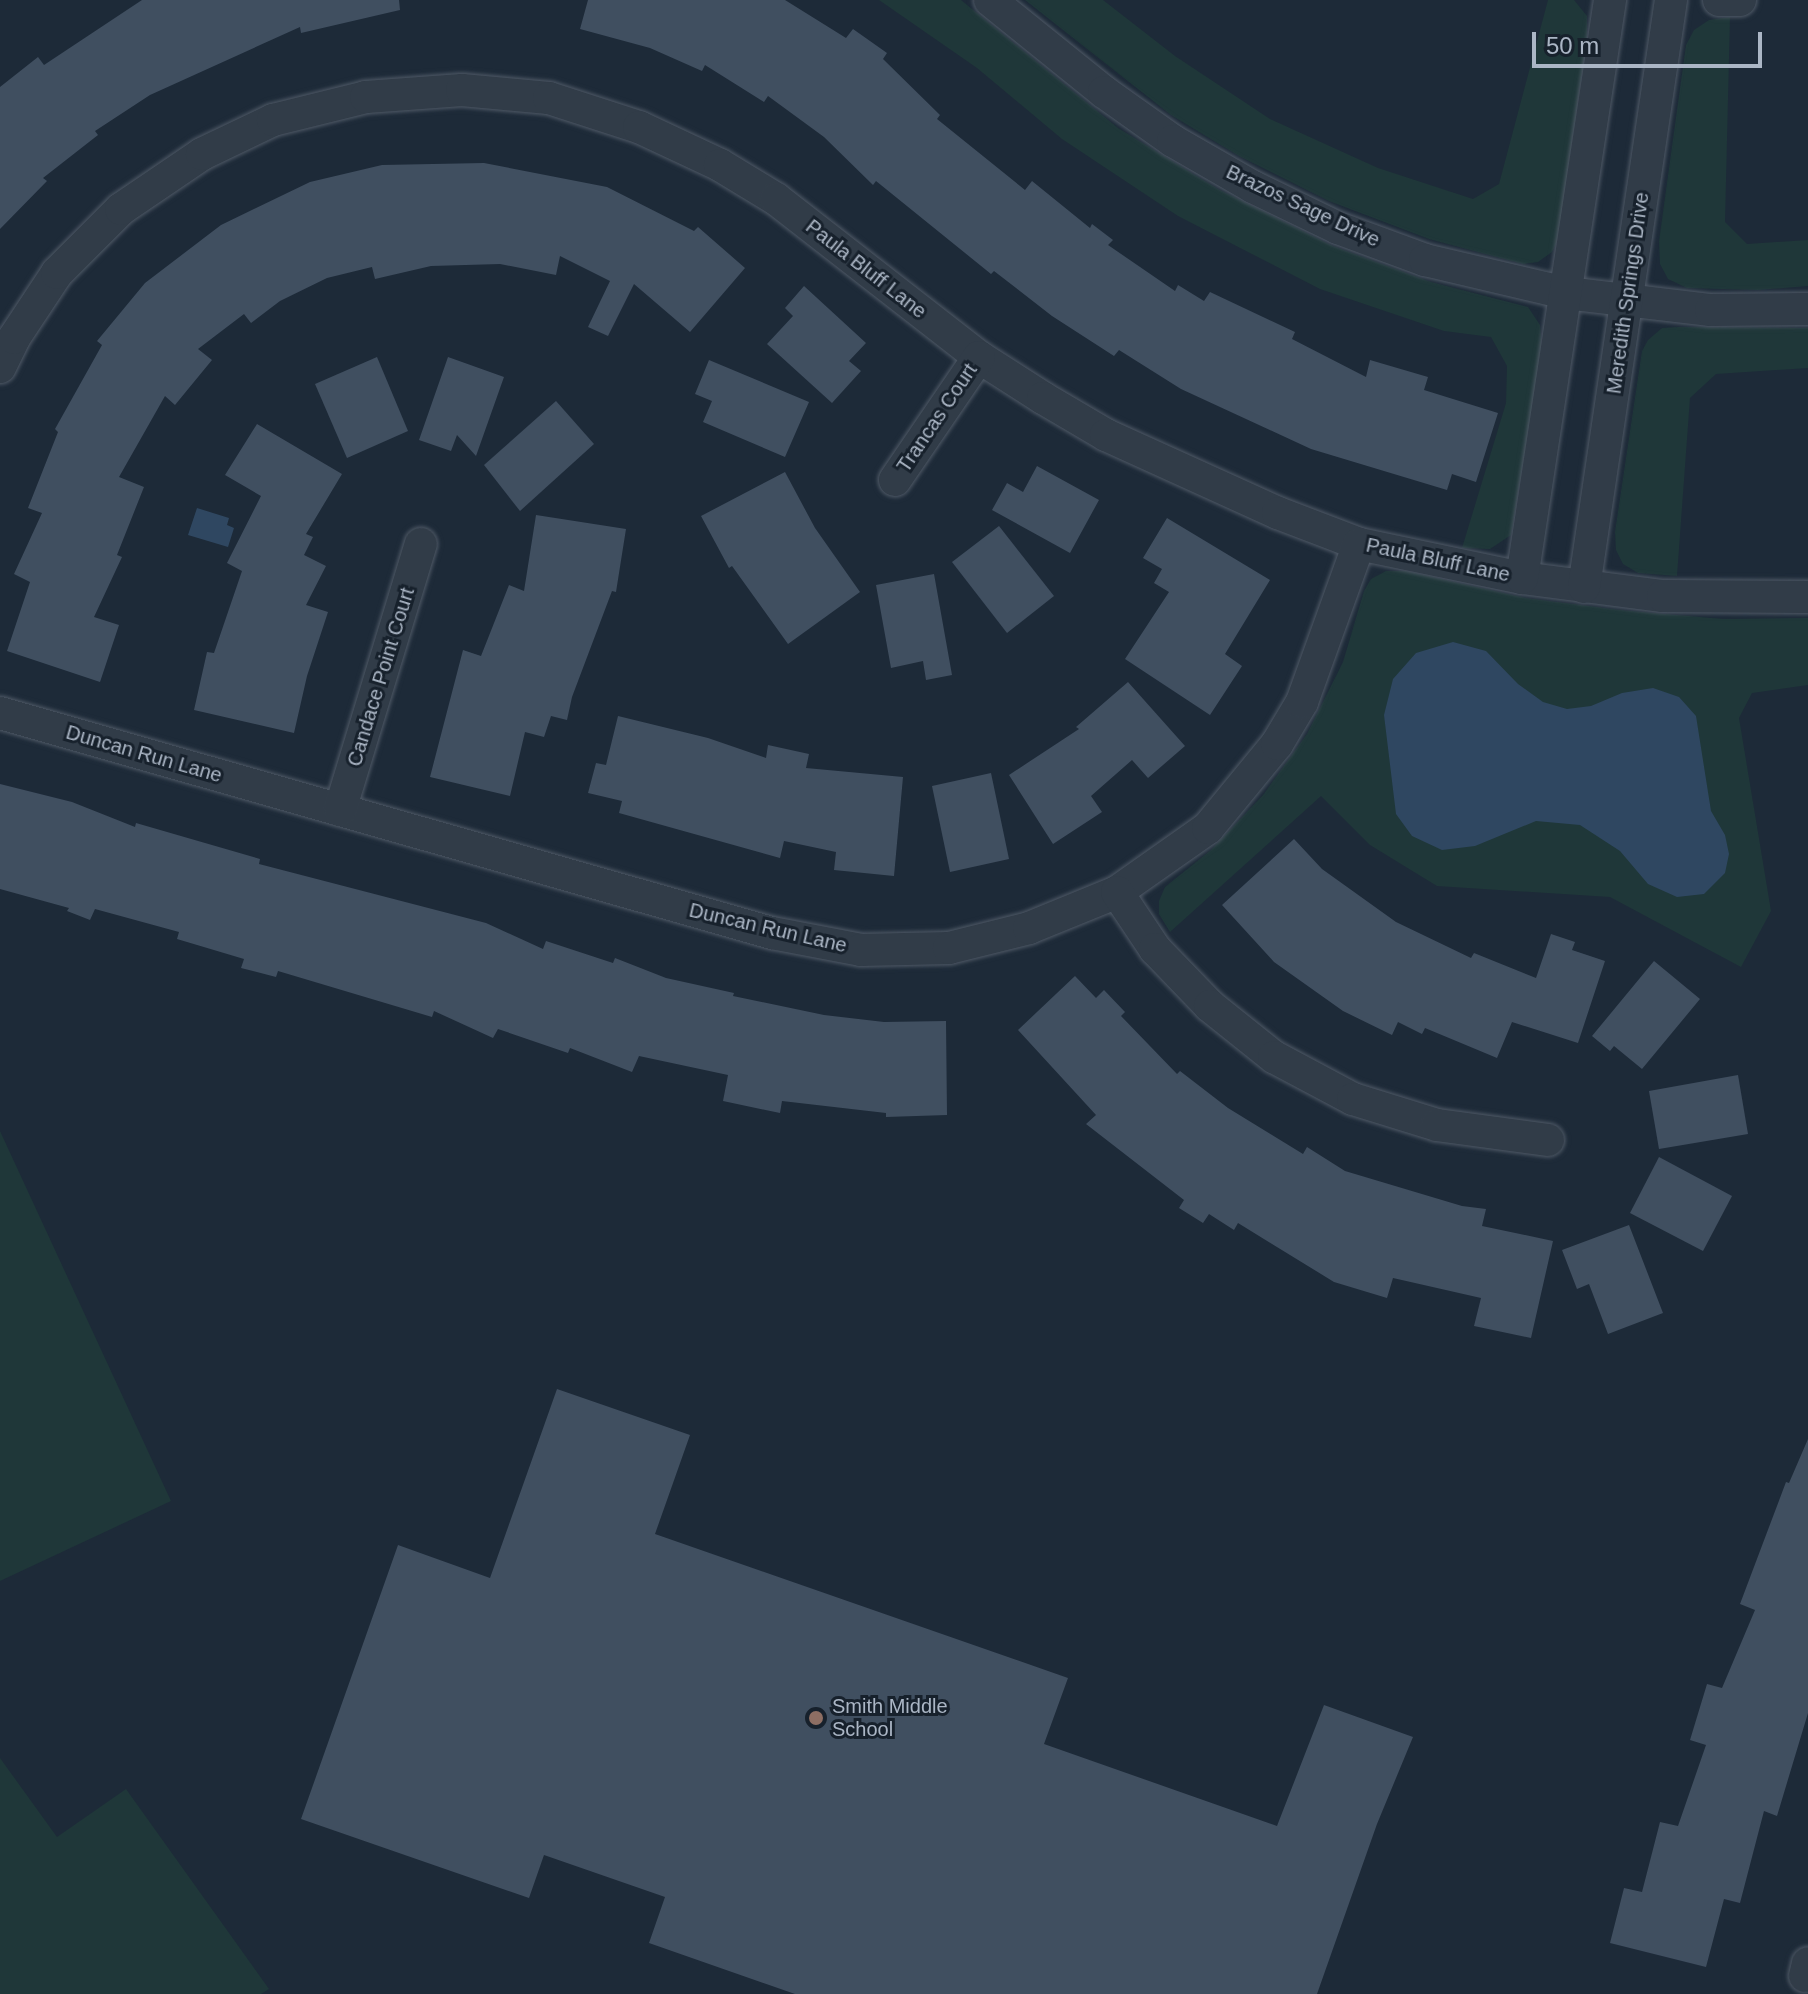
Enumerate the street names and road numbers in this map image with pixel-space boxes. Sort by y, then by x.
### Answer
street label: Brazos Sage Drive [1222,160,1384,252]
street label: Meredith Springs Drive [1602,191,1654,395]
street label: Paula Bluff Lane [801,214,931,324]
street label: Trancas Court [892,359,982,477]
street label: Paula Bluff Lane [1364,533,1512,587]
street label: Candace Point Court [342,585,420,769]
street label: Duncan Run Lane [63,720,225,788]
street label: Duncan Run Lane [687,898,849,958]

